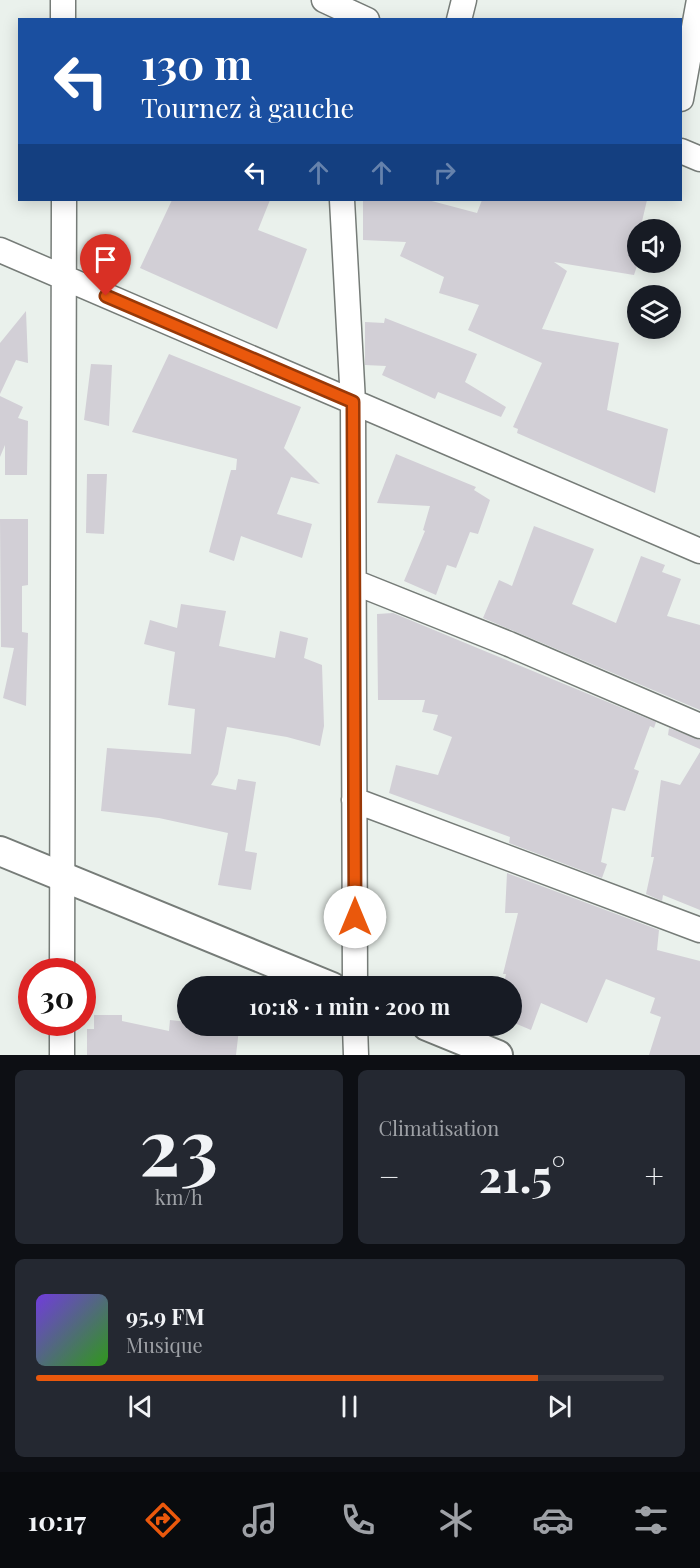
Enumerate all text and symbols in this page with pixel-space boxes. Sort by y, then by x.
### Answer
text: 130 m [141,35,252,91]
icon: left [42,42,120,120]
text: Tournez à gauche [141,89,354,125]
icon: left [239,156,272,189]
icon: ahead [302,156,335,189]
icon: ahead [365,156,398,189]
icon: right [428,156,461,189]
map controls [627,219,681,339]
button: sound [627,219,681,273]
pin [80,234,131,296]
icon: arrive [89,243,122,276]
button: layers [627,285,681,339]
position arrow [323,885,387,949]
speed limit sign: 30 [18,958,96,1036]
text: 10:18 · 1 min · 200 m [249,991,450,1021]
text: 23 [139,1092,218,1196]
text: Climatisation [379,1114,499,1141]
text: 21.5° [479,1144,566,1204]
text: − [379,1153,400,1197]
text: + [645,1153,664,1197]
text: km/h [155,1183,203,1210]
text: 95.9 FM [126,1301,205,1331]
text: Musique [126,1331,203,1358]
icon: previous [124,1390,157,1423]
icon: pause [333,1390,366,1423]
icon: next [543,1390,576,1423]
icon: directions [142,1499,184,1541]
icon: music [239,1499,281,1541]
icon: phone [337,1499,379,1541]
icon: climate [435,1499,477,1541]
icon: car [532,1499,574,1541]
icon: filters [630,1499,672,1541]
text: 10:17 [28,1502,86,1538]

